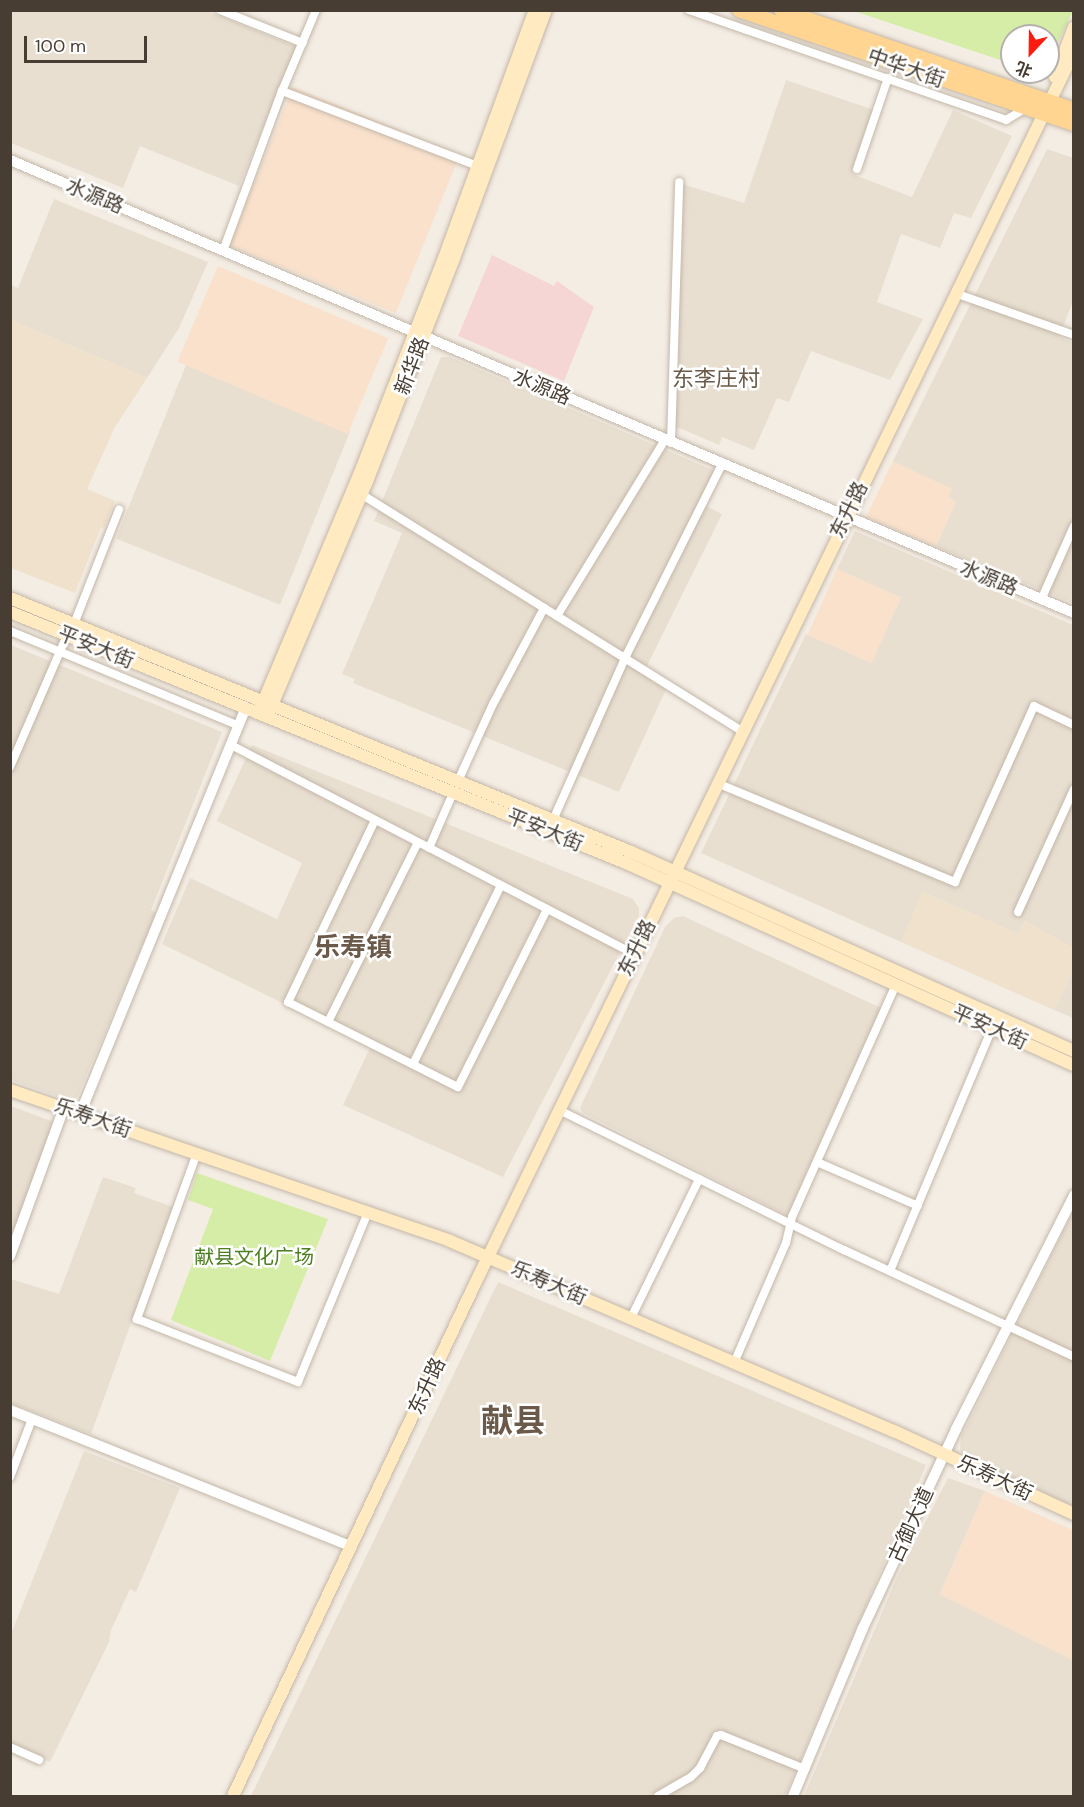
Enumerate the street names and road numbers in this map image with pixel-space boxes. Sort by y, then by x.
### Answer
street label: 中华大街 [864,44,948,92]
street label: 水源路 [63,173,127,219]
street label: 新华路 [390,334,434,398]
street label: 水源路 [510,364,574,410]
street label: 东升路 [825,478,873,542]
street label: 水源路 [957,555,1021,601]
street label: 平安大街 [54,621,138,673]
street label: 平安大街 [503,804,587,856]
street label: 东升路 [613,916,661,980]
street label: 平安大街 [949,1000,1031,1054]
street label: 乐寿大街 [51,1094,135,1142]
street label: 乐寿大街 [507,1256,591,1310]
street label: 东升路 [403,1354,451,1418]
street label: 乐寿大街 [954,1450,1036,1506]
street label: 古御大道 [883,1484,939,1566]

